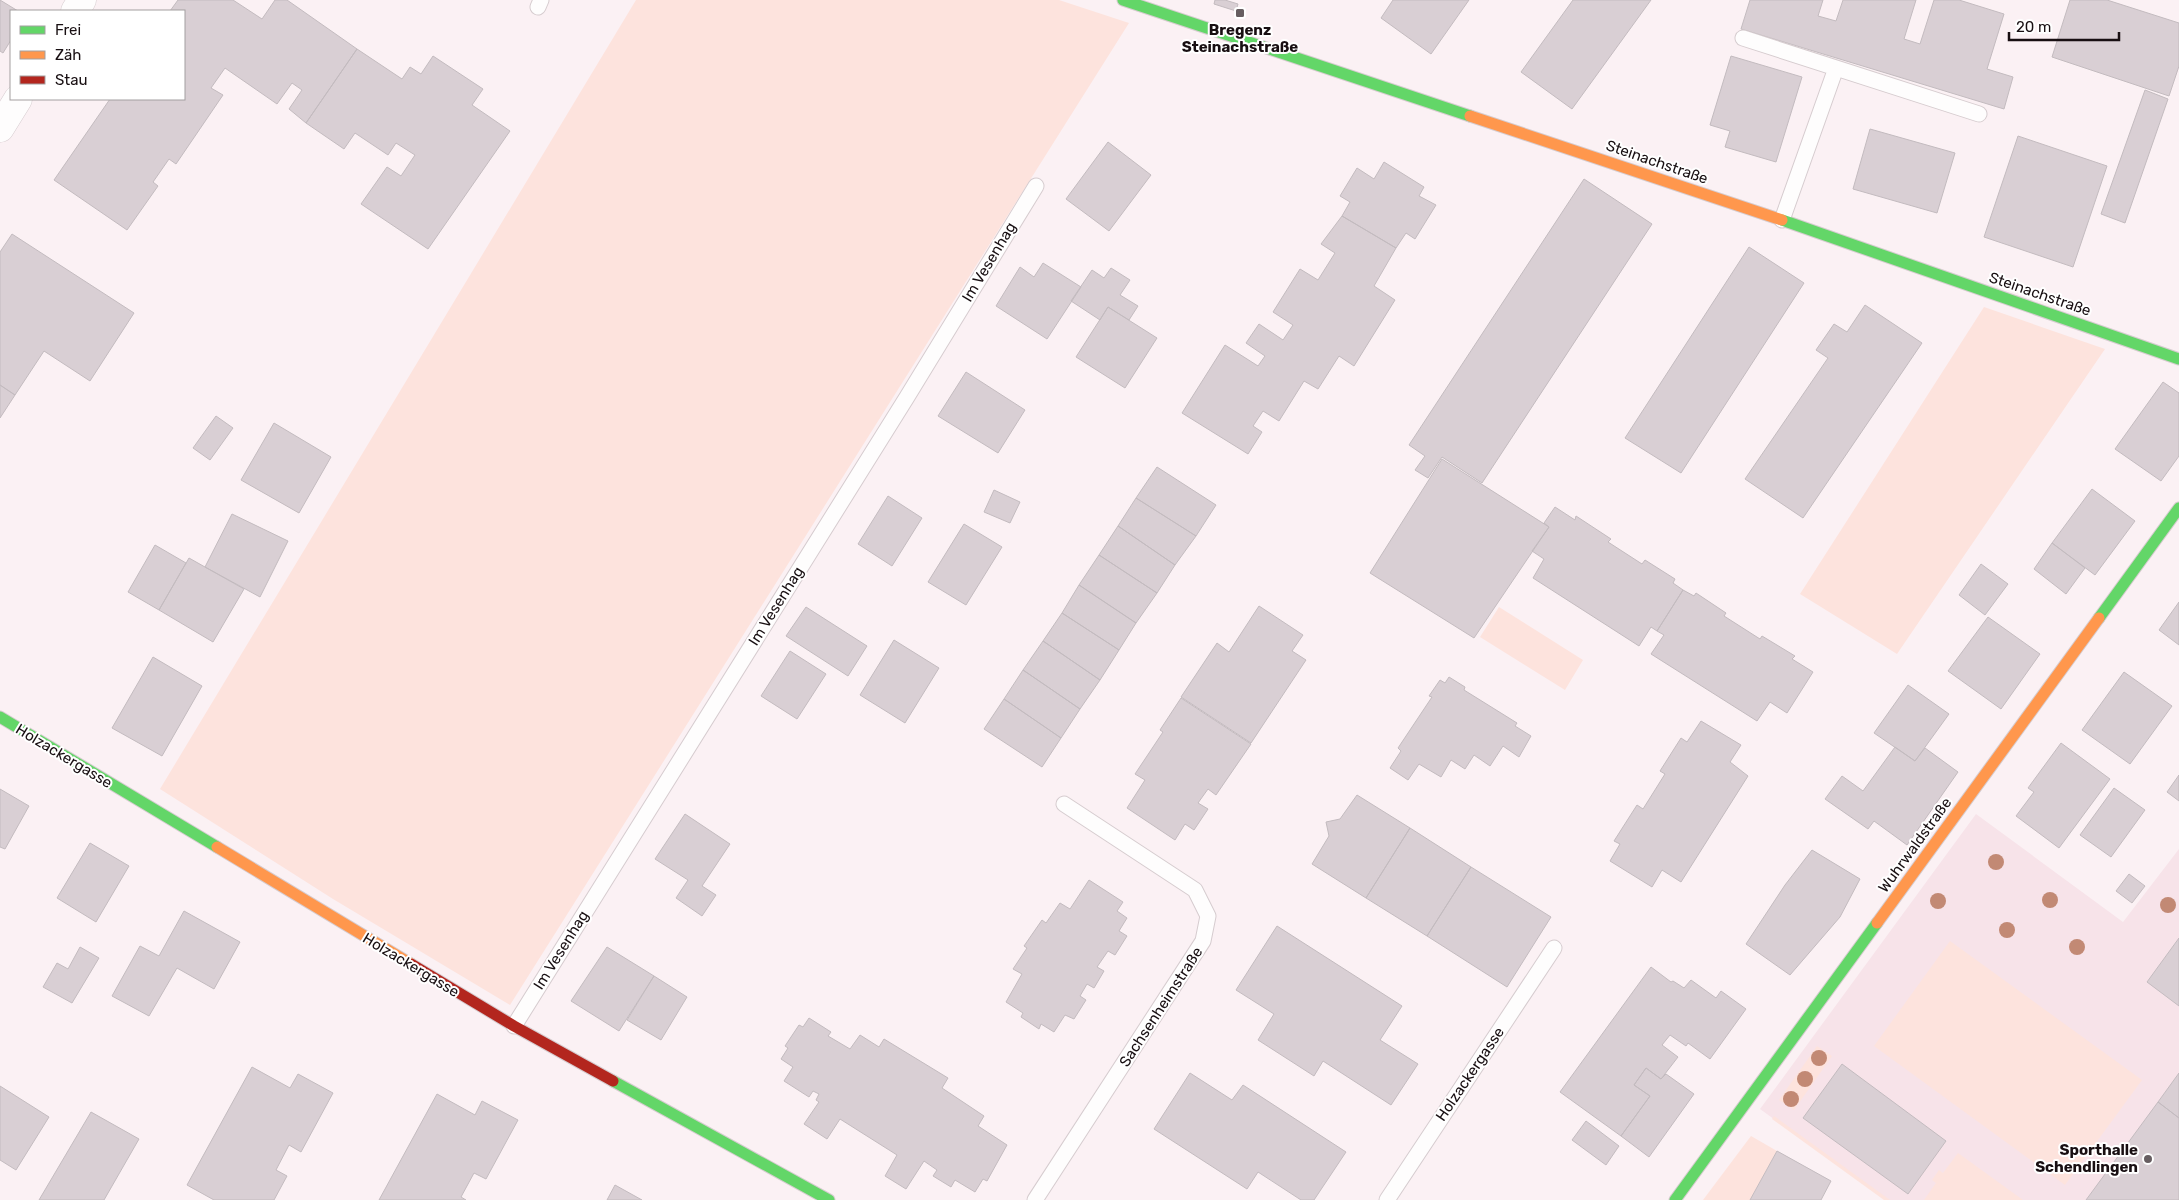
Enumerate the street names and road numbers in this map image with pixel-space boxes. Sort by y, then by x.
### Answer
street label: Steinachstraße [1604,136,1710,188]
street label: Im Vesenhag [958,219,1020,305]
street label: Steinachstraße [1987,268,2093,320]
street label: Im Vesenhag [745,563,807,649]
street label: Holzackergasse [12,720,116,792]
street label: Wuhrwaldstraße [1875,794,1955,896]
street label: Im Vesenhag [530,907,592,993]
street label: Holzackergasse [359,929,463,1001]
street label: Sachsenheimstraße [1116,944,1206,1070]
street label: Holzackergasse [1432,1024,1508,1124]

